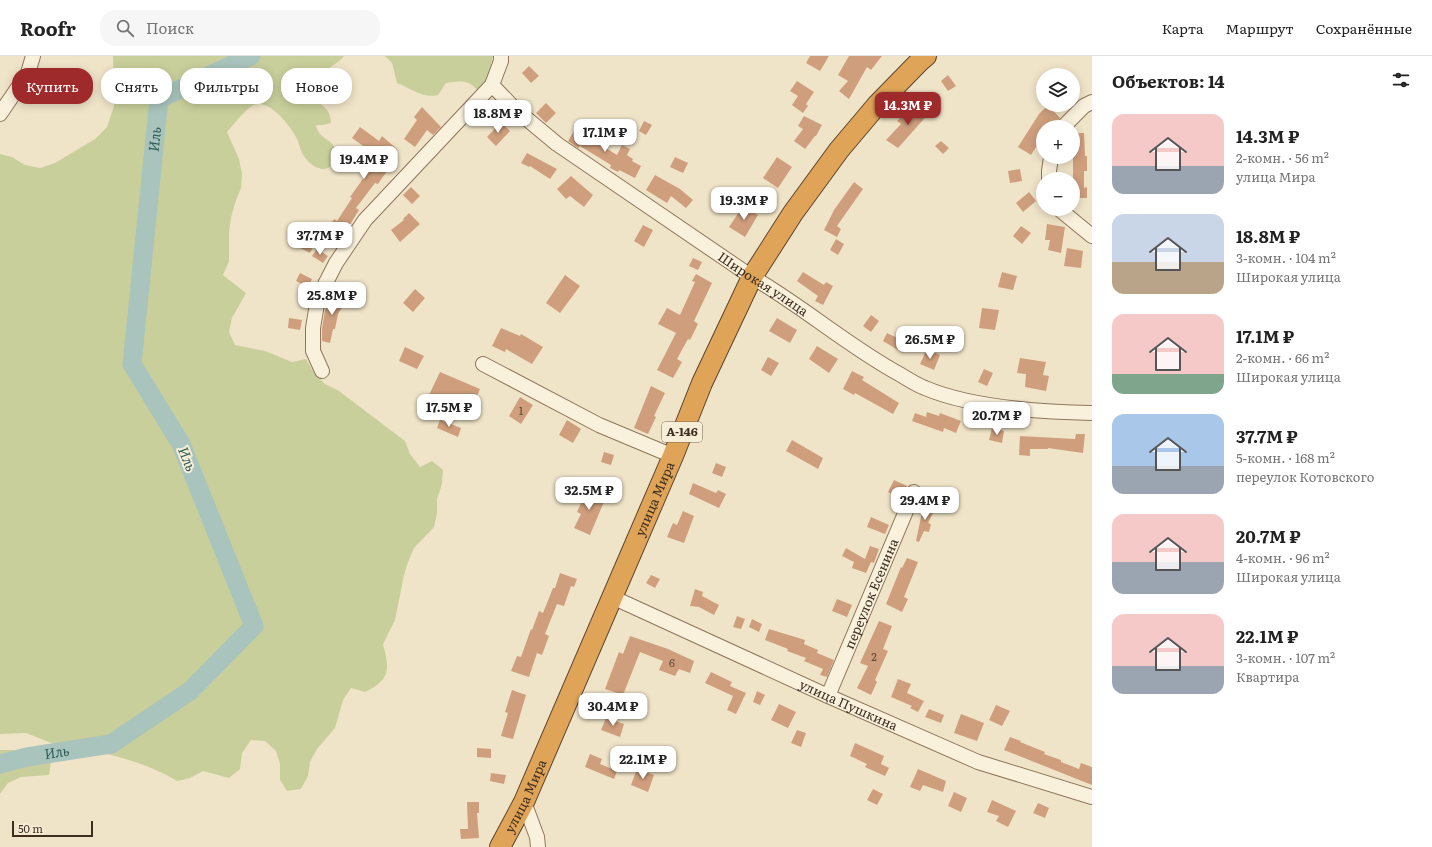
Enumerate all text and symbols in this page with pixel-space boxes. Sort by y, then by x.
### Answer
search box [100,10,380,46]
text: Roofr [20,14,76,42]
text: Поиск [146,16,194,39]
icon: search [114,17,136,39]
text: Карта [1162,18,1204,38]
text: Маршрут [1226,18,1294,38]
text: Сохранённые [1316,18,1412,38]
chip: Купить [12,68,93,104]
chip: Снять [101,68,172,104]
chip: Фильтры [180,68,273,104]
chip: Новое [281,68,352,104]
map controls [1036,68,1080,216]
button: layers [1036,68,1080,112]
text: Объектов: 14 [1112,68,1225,93]
icon: filters [1390,69,1412,91]
pin: 14.3M ₽ [871,92,945,126]
text: 14.3M ₽ [884,95,932,114]
pin: 18.8M ₽ [461,100,535,134]
text: 18.8M ₽ [473,103,523,122]
pin: 17.1M ₽ [568,119,642,153]
button: + [1036,120,1080,164]
text: 17.1M ₽ [583,122,627,141]
text: 14.3M ₽ [1236,123,1299,148]
water label: Иль [143,125,165,153]
icon: home [1144,130,1192,178]
pin: 19.4M ₽ [327,146,401,180]
text: 2-комн. · 56 m² [1236,148,1329,167]
text: 19.4M ₽ [340,149,388,168]
text: улица Мира [1236,167,1315,186]
button: − [1036,172,1080,216]
pin: 19.3M ₽ [707,187,781,221]
text: 19.3M ₽ [720,190,768,209]
pin: 37.7M ₽ [283,222,357,256]
text: 18.8M ₽ [1236,223,1300,248]
text: 37.7M ₽ [296,225,344,244]
icon: home [1144,230,1192,278]
street label: Широкая улица [714,247,813,320]
text: 3-комн. · 104 m² [1236,248,1336,267]
text: Широкая улица [1236,267,1341,286]
pin: 25.8M ₽ [295,282,369,316]
text: 25.8M ₽ [307,285,357,304]
text: 17.1M ₽ [1236,323,1294,348]
pin: 26.5M ₽ [893,326,967,360]
text: 26.5M ₽ [905,329,955,348]
icon: home [1144,330,1192,378]
text: 2-комн. · 66 m² [1236,348,1329,367]
text: Широкая улица [1236,367,1341,386]
pin: 17.5M ₽ [412,394,486,428]
text: 17.5M ₽ [426,397,472,416]
house number: 1 [519,402,524,418]
pin: 20.7M ₽ [960,402,1034,436]
text: 20.7M ₽ [972,405,1022,424]
road number: А-146 [662,422,702,442]
text: 37.7M ₽ [1236,423,1298,448]
icon: home [1144,430,1192,478]
water label: Иль [174,443,202,474]
text: 5-комн. · 168 m² [1236,448,1335,467]
street label: улица Мира [630,458,679,539]
text: переулок Котовского [1236,467,1374,486]
pin: 32.5M ₽ [552,477,626,511]
text: 32.5M ₽ [564,480,614,499]
pin: 29.4M ₽ [888,487,962,521]
text: 29.4M ₽ [900,490,950,509]
text: 20.7M ₽ [1236,523,1301,548]
icon: home [1144,530,1192,578]
street label: переулок Есенина [839,535,902,652]
text: 4-комн. · 96 m² [1236,548,1330,567]
text: Широкая улица [1236,567,1341,586]
text: 22.1M ₽ [1236,623,1298,648]
icon: home [1144,630,1192,678]
house number: 2 [871,648,877,664]
text: 3-комн. · 107 m² [1236,648,1335,667]
house number: 6 [669,654,675,670]
text: Квартира [1236,667,1299,686]
street label: улица Пушкина [796,674,901,735]
pin: 30.4M ₽ [576,693,650,727]
text: 30.4M ₽ [587,696,639,715]
water label: Иль [43,740,71,763]
pin: 22.1M ₽ [606,746,680,780]
text: 22.1M ₽ [619,749,667,768]
street label: улица Мира [499,756,550,836]
scale bar [12,819,93,838]
text: 50 m [18,820,43,836]

